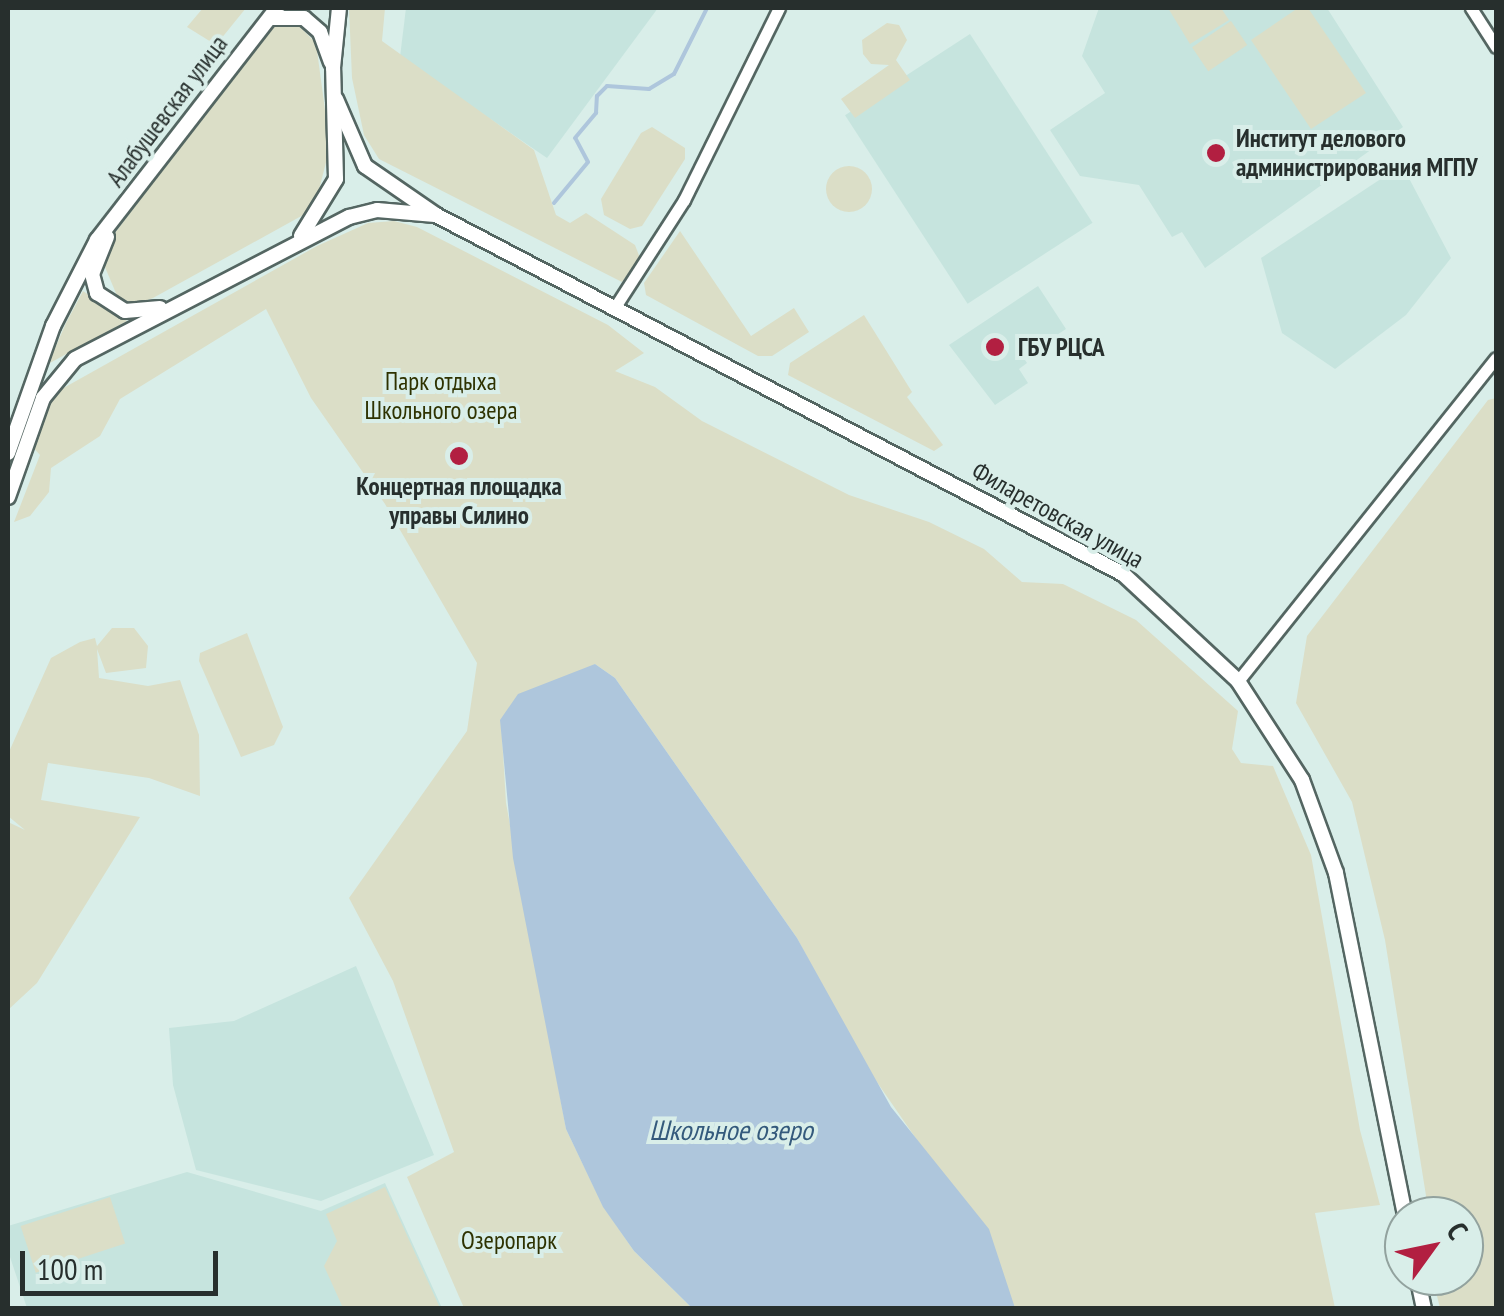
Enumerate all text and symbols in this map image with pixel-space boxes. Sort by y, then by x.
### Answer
street label: Алабушевская улица [100,29,234,193]
place label: Институт делового администрирования МГПУ [1236,124,1478,183]
marker: Институт делового администрирования МГПУ [1205,142,1227,164]
place label: ГБУ РЦСА [1018,332,1105,362]
marker: ГБУ РЦСА [982,334,1008,360]
park label: Парк отдыха Школьного озера [365,367,517,426]
marker: Концертная площадка управы Силино [448,445,470,467]
street label: Филаретовская улица [967,455,1149,575]
place label: Концертная площадка управы Силино [356,472,562,531]
water label: Школьное озеро [649,1113,813,1147]
north arrow [1384,1196,1484,1296]
text: С [1439,1215,1477,1246]
park label: Озеропарк [461,1225,557,1255]
scale bar [25,1231,222,1293]
text: 100 m [37,1249,103,1288]

